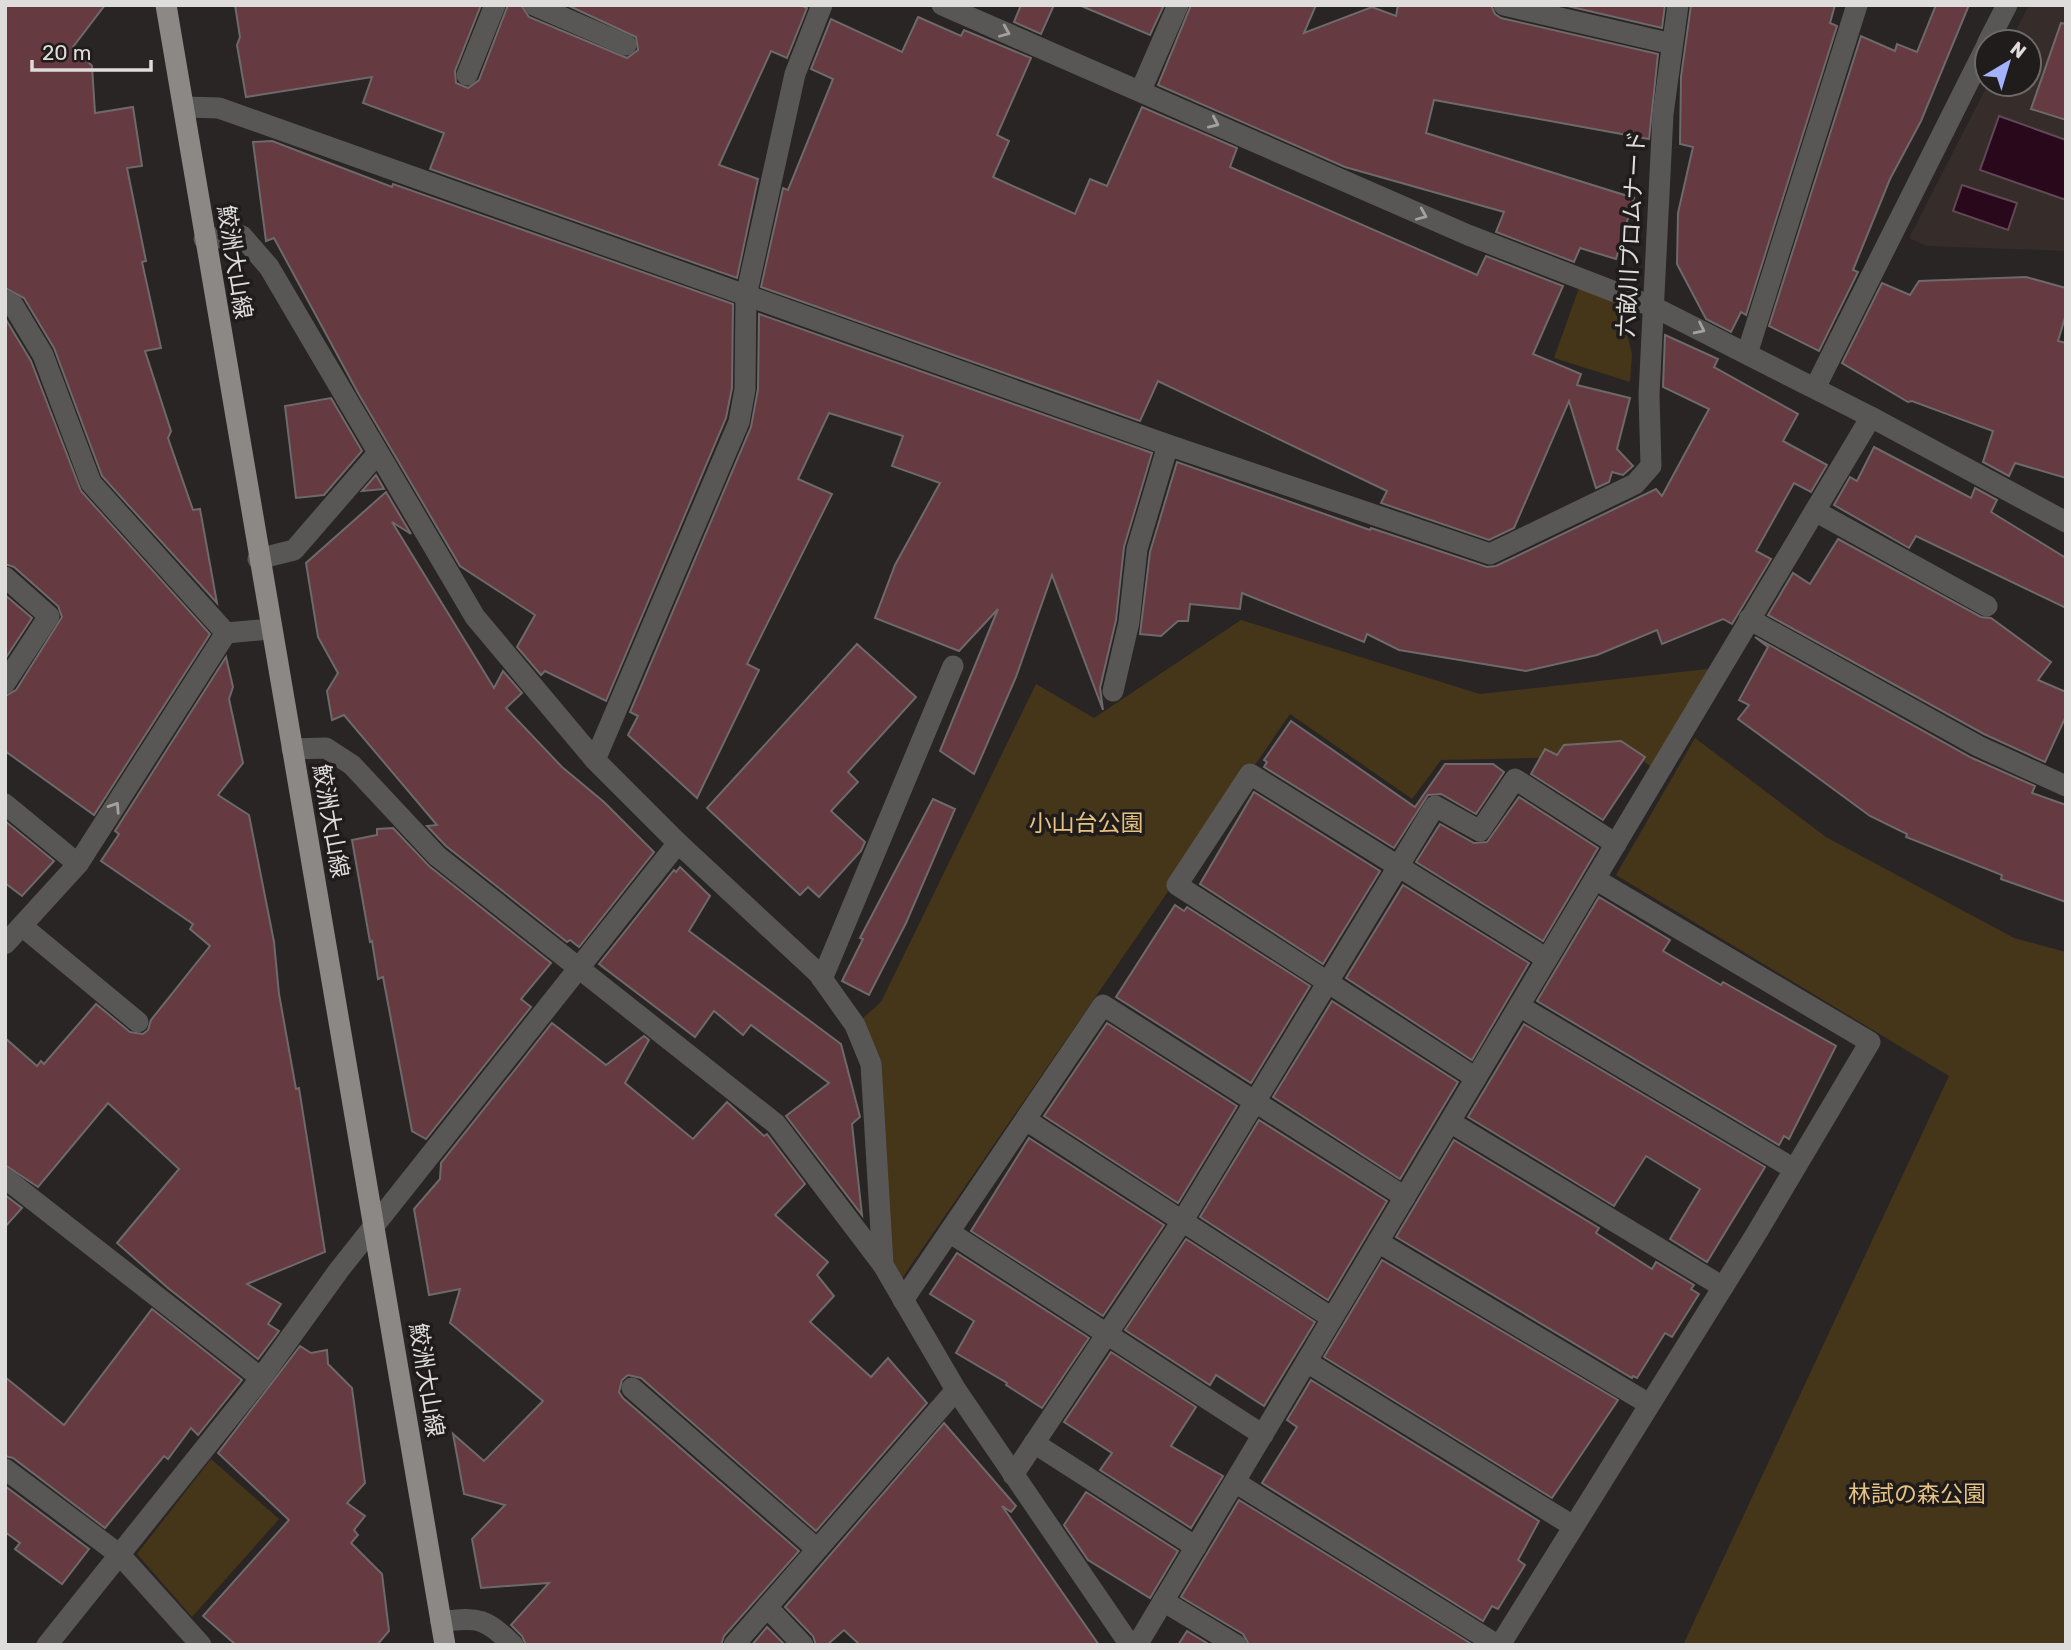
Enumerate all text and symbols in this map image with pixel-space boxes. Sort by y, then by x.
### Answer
one-way arrow [998,24,1010,38]
scale bar [32,28,150,72]
north arrow [1973,28,2043,98]
text: N [2006,37,2031,63]
text: 20 m [42,40,91,65]
one-way arrow [1206,115,1219,129]
street label: 六畝川プロムナード [1612,130,1650,338]
street label: 鮫洲大山線 [212,203,258,321]
one-way arrow [1415,207,1427,221]
one-way arrow [1693,321,1705,335]
street label: 鮫洲大山線 [307,762,355,880]
one-way arrow [107,802,119,815]
park label: 小山台公園 [1029,809,1144,837]
street label: 鮫洲大山線 [404,1321,450,1439]
park label: 林試の森公園 [1848,1480,1986,1508]

